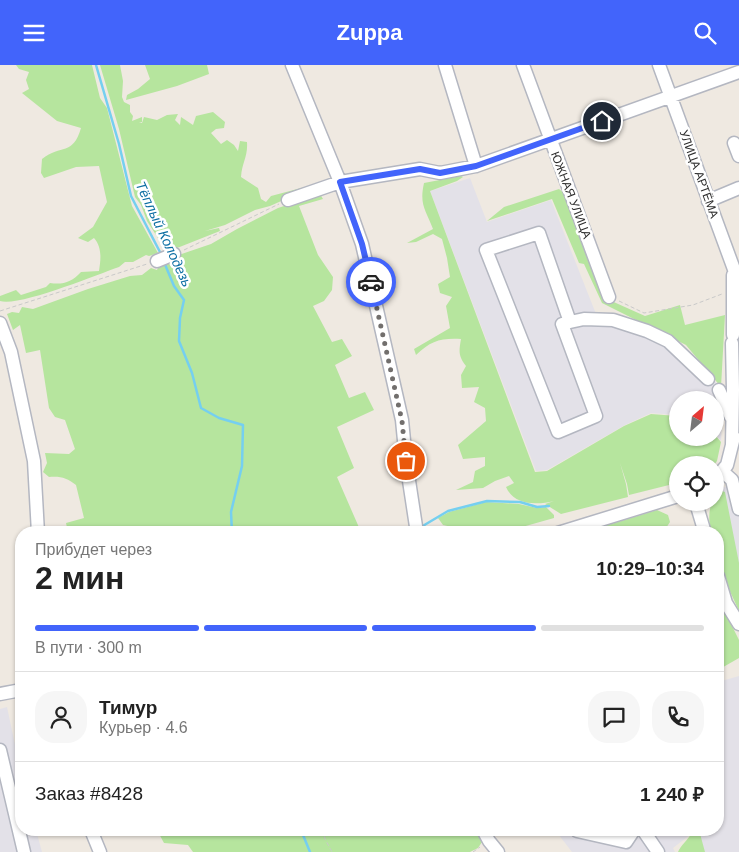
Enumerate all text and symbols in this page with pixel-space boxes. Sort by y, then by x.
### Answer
icon: menu [20,19,48,47]
icon: search [691,19,719,47]
text: Zuppa [337,20,403,45]
pin [581,100,623,142]
icon: home [588,107,616,135]
street label: УЛИЦА АРТЁМА [677,128,721,220]
street label: ЮЖНАЯ УЛИЦА [548,149,594,241]
water label: Тёплый Колодезь [133,179,195,289]
courier [346,257,396,307]
icon: car [357,268,385,296]
north arrow [669,391,724,446]
map controls [669,391,724,511]
pin [385,440,427,482]
icon: bag [392,447,420,475]
button: locate [669,456,724,511]
text: Прибудет через [35,541,152,558]
text: 10:29–10:34 [596,558,704,579]
text: 2 мин [35,560,124,596]
text: В пути · 300 m [35,639,142,656]
button: person [35,691,87,743]
button: chat [588,691,640,743]
button: phone [652,691,704,743]
text: Тимур [99,697,157,718]
text: Курьер · 4.6 [99,719,188,736]
text: Заказ #8428 [35,783,143,804]
text: 1 240 ₽ [640,784,704,805]

